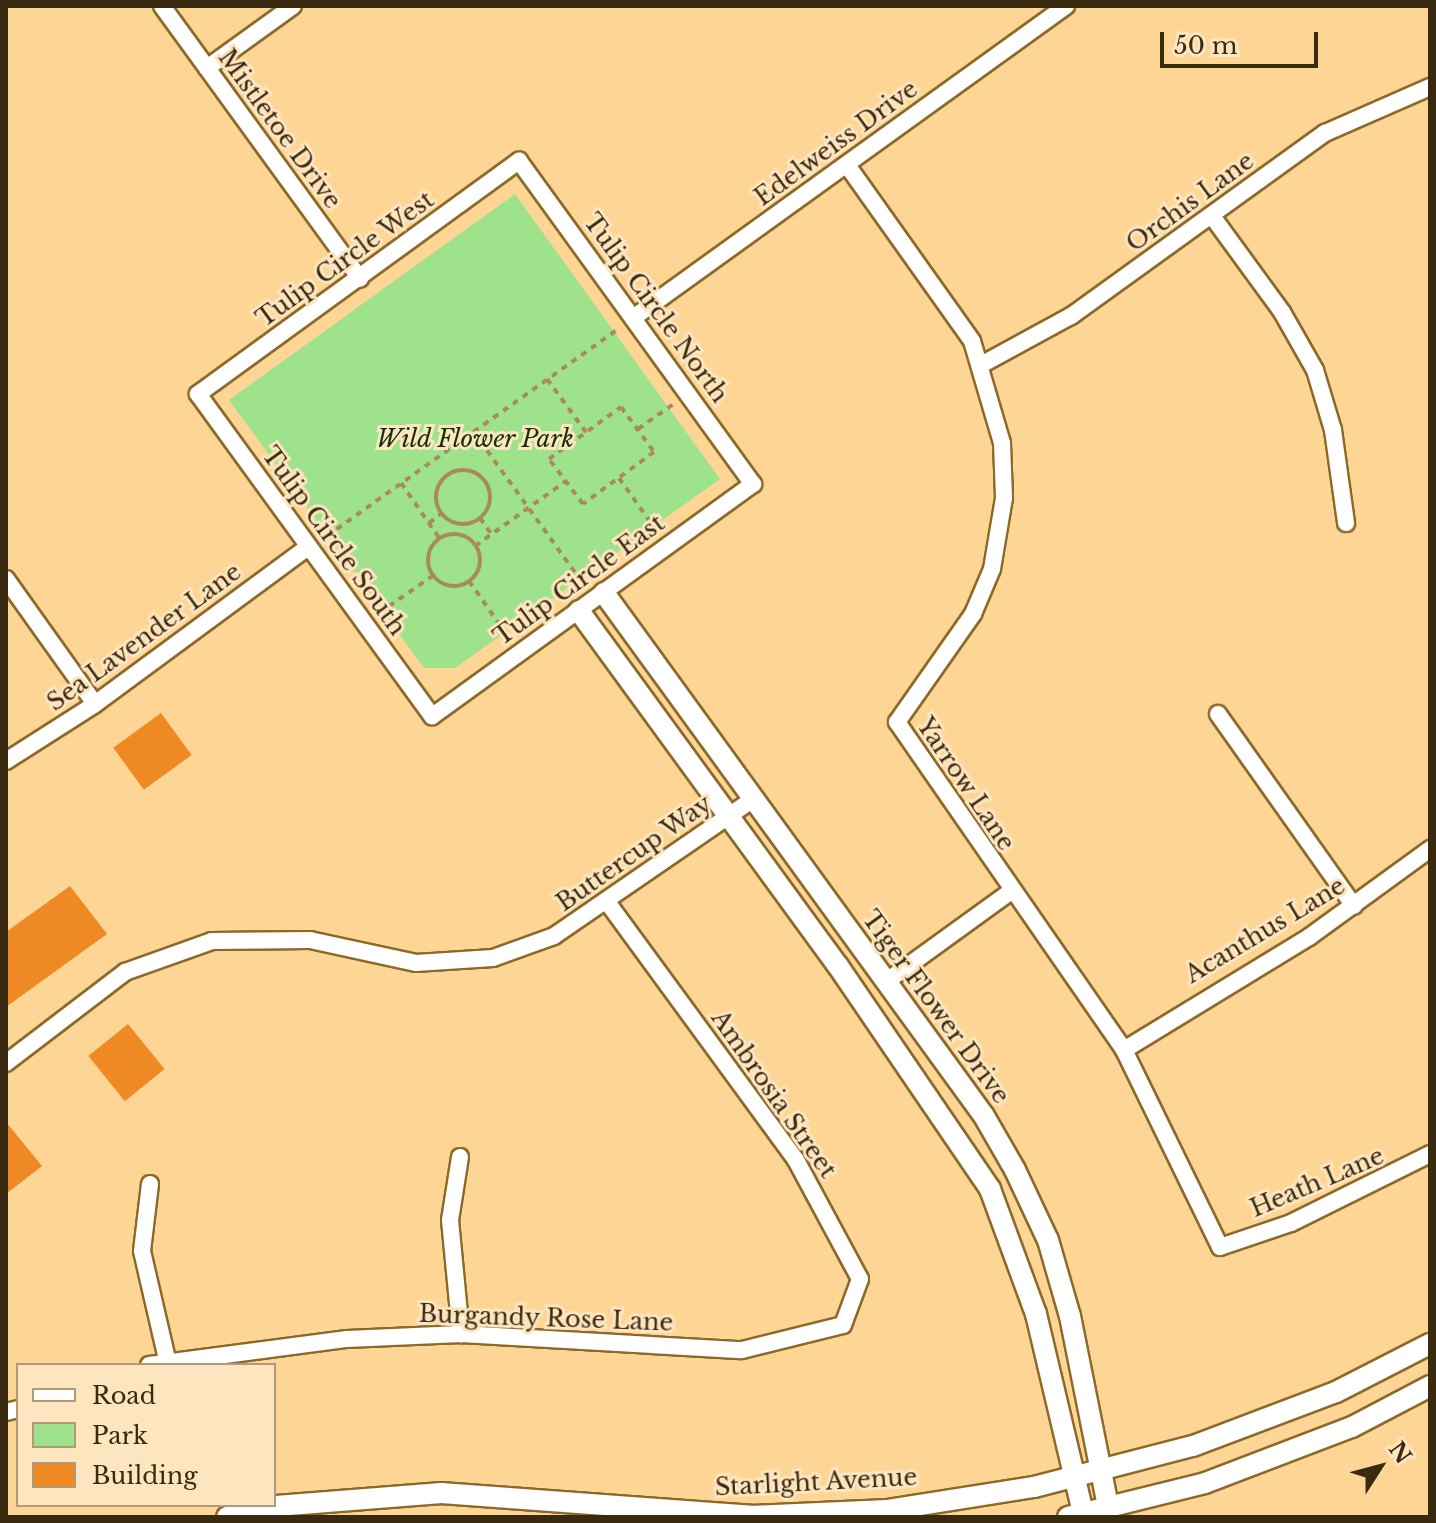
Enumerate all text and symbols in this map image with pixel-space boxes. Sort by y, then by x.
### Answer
scale bar [1164,16,1322,66]
text: 50 m [1174,31,1237,60]
street label: Mistletoe Drive [213,44,347,214]
street label: Edelweiss Drive [749,74,923,212]
street label: Orchis Lane [1121,146,1259,258]
street label: Tulip Circle West [250,185,440,333]
street label: Tulip Circle North [578,208,734,408]
park label: Wild Flower Park [376,425,574,453]
street label: Tulip Circle South [256,441,412,641]
street label: Tulip Circle East [488,508,670,652]
street label: Sea Lavender Lane [41,557,247,717]
street label: Yarrow Lane [911,712,1021,856]
street label: Buttercup Way [550,788,718,918]
street label: Acanthus Lane [1180,871,1350,989]
street label: Tiger Flower Drive [856,904,1016,1110]
street label: Ambrosia Street [705,1005,843,1183]
street label: Heath Lane [1246,1141,1388,1223]
street label: Burgandy Rose Lane [418,1299,674,1337]
legend [16,1363,276,1507]
text: Road [92,1381,156,1410]
text: Park [92,1421,148,1450]
north arrow [1340,1427,1420,1507]
text: N [1383,1436,1417,1469]
text: Building [92,1461,198,1490]
street label: Starlight Avenue [714,1462,918,1502]

